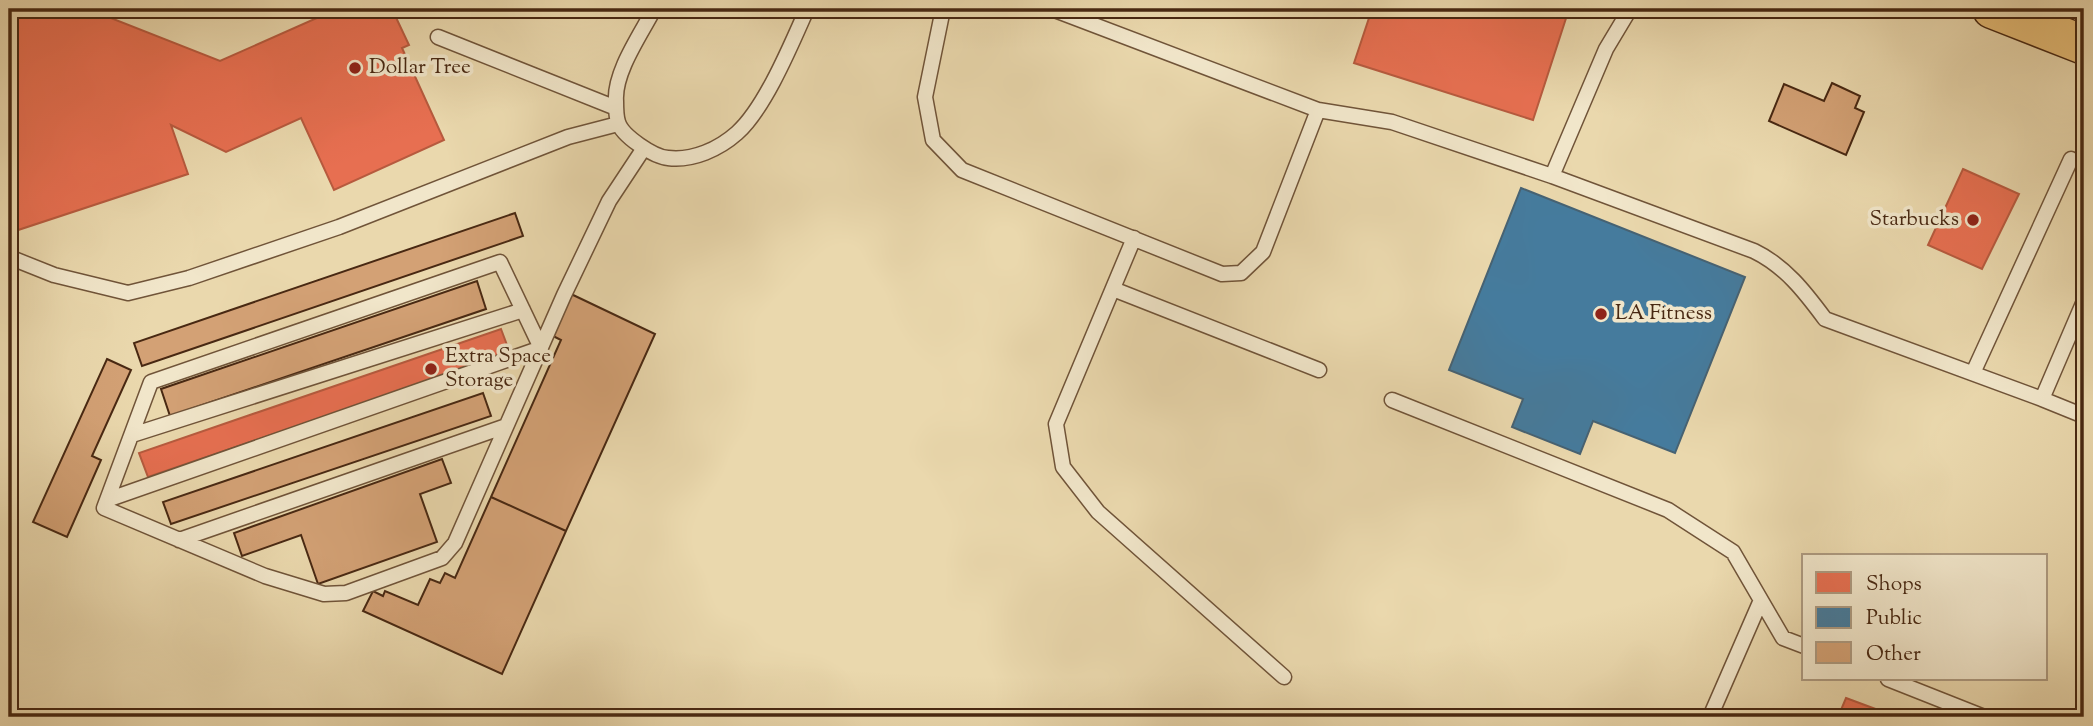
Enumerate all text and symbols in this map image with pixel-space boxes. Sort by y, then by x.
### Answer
place label: Dollar Tree [369,53,471,83]
marker: Dollar Tree [347,60,363,76]
place label: Starbucks [1870,205,1959,235]
marker: Starbucks [1965,212,1981,228]
place label: LA Fitness [1615,299,1712,329]
marker: LA Fitness [1593,306,1609,322]
place label: Extra Space Storage [445,342,551,396]
marker: Extra Space Storage [423,361,439,377]
legend [1802,554,2048,680]
text: Shops [1866,570,1922,600]
text: Public [1866,604,1922,634]
text: Other [1866,640,1921,670]

